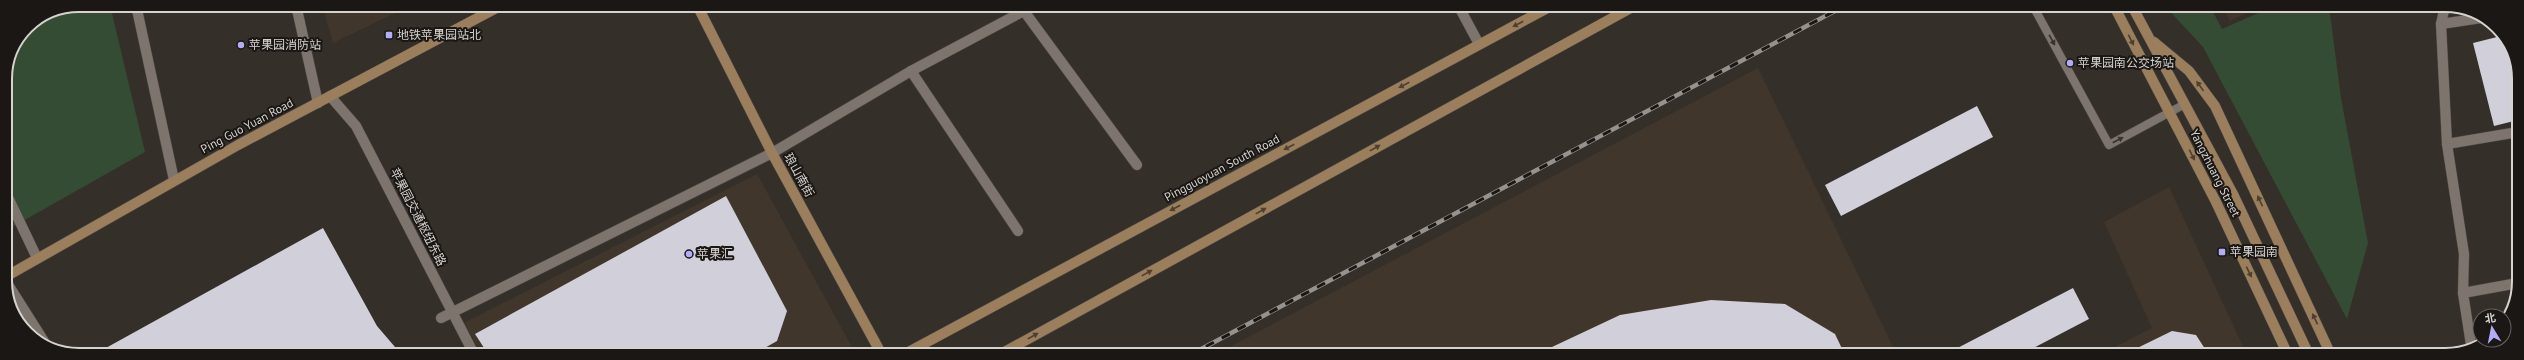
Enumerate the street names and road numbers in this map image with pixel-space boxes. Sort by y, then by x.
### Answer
street label: Ping Guo Yuan Road [198,95,296,156]
street label: Yangzhuang Street [2187,127,2244,219]
street label: Pingguoyuan South Road [1162,131,1282,204]
street label: 琅山南街 [781,150,818,199]
street label: 苹果园交通枢纽东路 [387,165,450,268]

